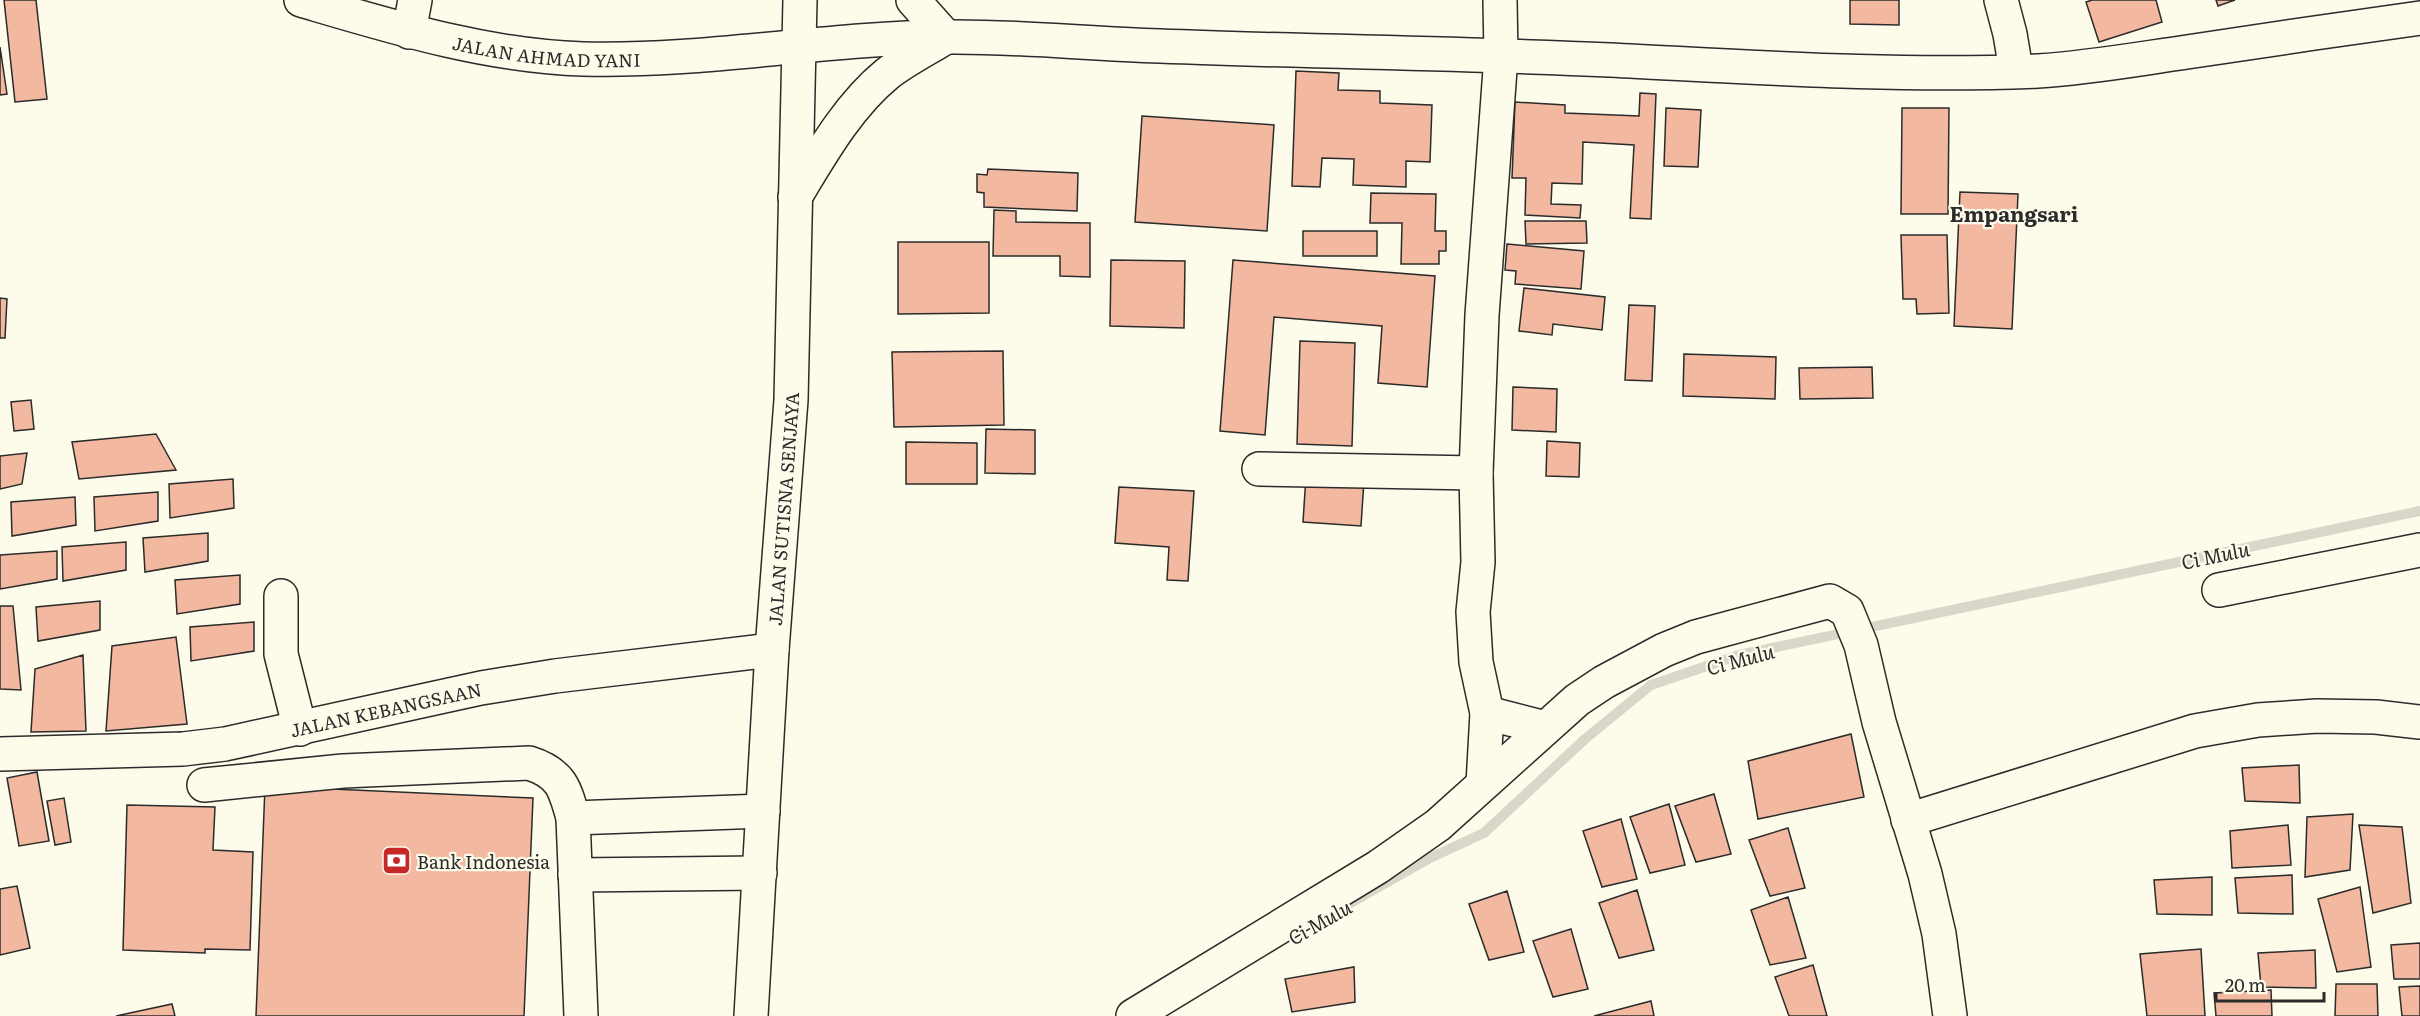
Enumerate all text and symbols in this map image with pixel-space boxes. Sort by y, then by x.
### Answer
street label: JALAN AHMAD YANI [450,28,641,73]
district label: Empangsari [1950,197,2079,228]
street label: JALAN SUTISNA SENJAYA [760,392,805,627]
water label: Ci Mulu [2178,532,2252,576]
water label: Ci Mulu [1703,635,1778,681]
street label: JALAN KEBANGSAAN [287,675,484,743]
bank icon: Bank Indonesia [380,845,412,877]
place label: Bank Indonesia [417,848,550,875]
water label: Ci Mulu [1281,891,1357,951]
scale bar [2216,965,2324,1003]
text: 20 m [2225,971,2266,998]

